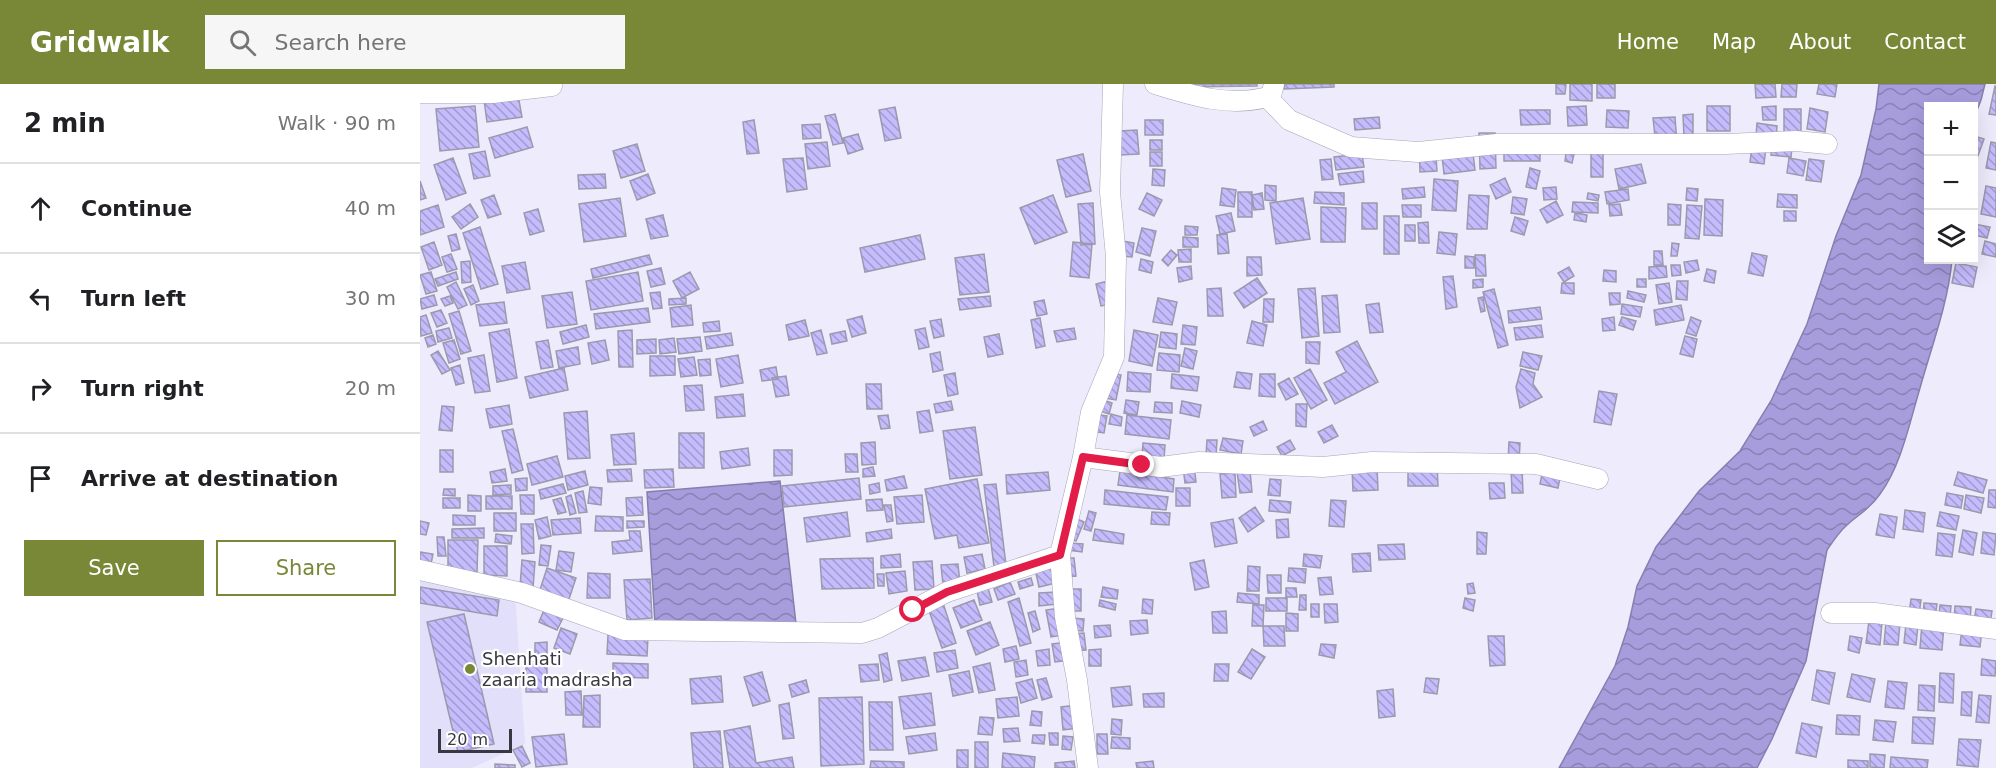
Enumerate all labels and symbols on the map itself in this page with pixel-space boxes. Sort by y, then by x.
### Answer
route end [1128,451,1154,477]
route start [899,596,925,622]
place label: Shenhati zaaria madrasha [482,648,633,690]
marker: Shenhati zaaria madrasha [463,662,477,676]
scale bar [438,726,512,754]

